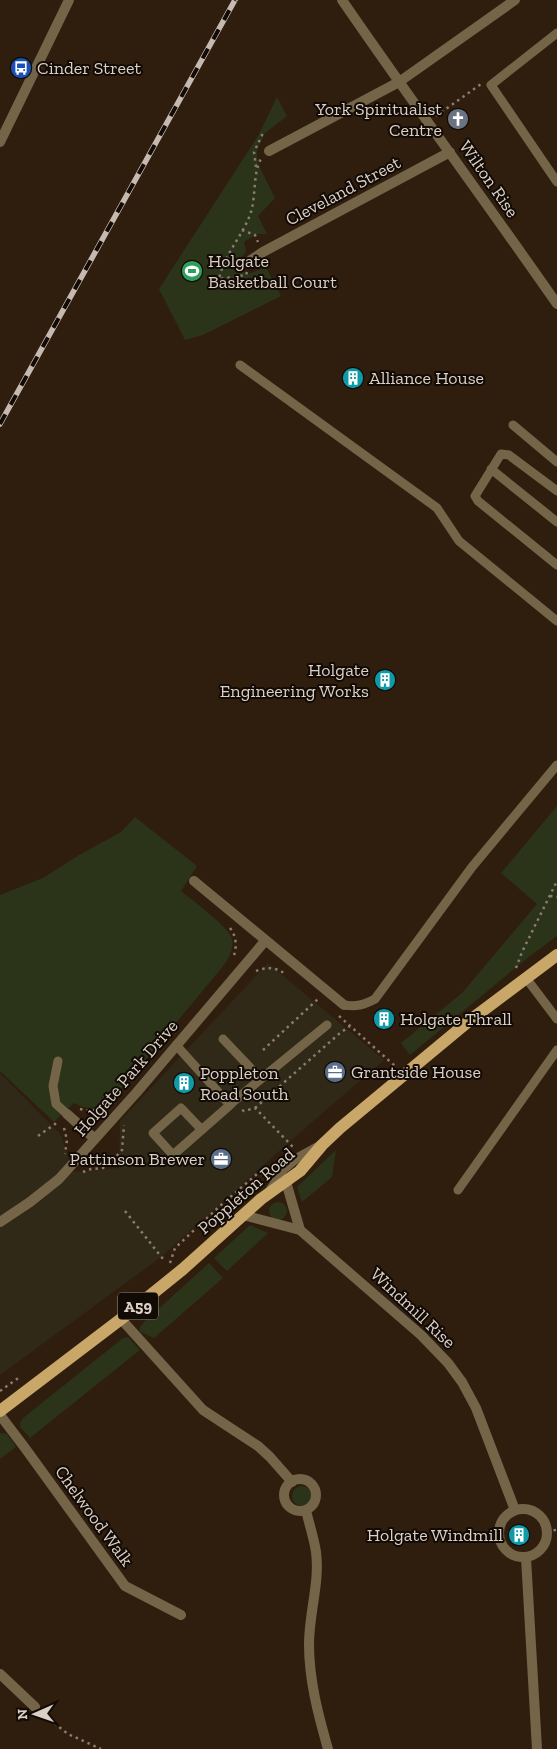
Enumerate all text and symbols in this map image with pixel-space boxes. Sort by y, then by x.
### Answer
bus stop icon: Cinder Street [9,56,33,80]
place label: Cinder Street [37,57,141,79]
place label: York Spiritualist Centre [314,98,442,141]
church icon: York Spiritualist Centre [446,107,470,131]
street label: Wilton Rise [454,136,524,222]
street label: Cleveland Street [282,151,405,231]
place label: Holgate Basketball Court [208,250,337,293]
sports icon: Holgate Basketball Court [180,259,204,283]
building icon: Alliance House [341,366,365,390]
place label: Alliance House [369,367,484,389]
place label: Holgate Engineering Works [220,659,369,702]
building icon: Holgate Engineering Works [373,668,397,692]
building icon: Holgate Thrall [372,1007,396,1031]
place label: Holgate Thrall [400,1008,512,1030]
street label: Holgate Park Drive [69,1015,183,1141]
office icon: Grantside House [323,1060,347,1084]
place label: Grantside House [351,1061,481,1083]
place label: Poppleton Road South [200,1062,288,1105]
building icon: Poppleton Road South [172,1071,196,1095]
street label: Poppleton Road [193,1143,299,1239]
office icon: Pattinson Brewer [209,1147,233,1171]
place label: Pattinson Brewer [70,1148,205,1170]
street label: Windmill Rise [366,1263,460,1353]
road number: A59 [118,1292,158,1320]
street label: Chelwood Walk [50,1461,138,1571]
building icon: Holgate Windmill [507,1523,531,1547]
place label: Holgate Windmill [367,1524,503,1546]
north arrow [10,1689,60,1739]
text: N [14,1708,31,1720]

